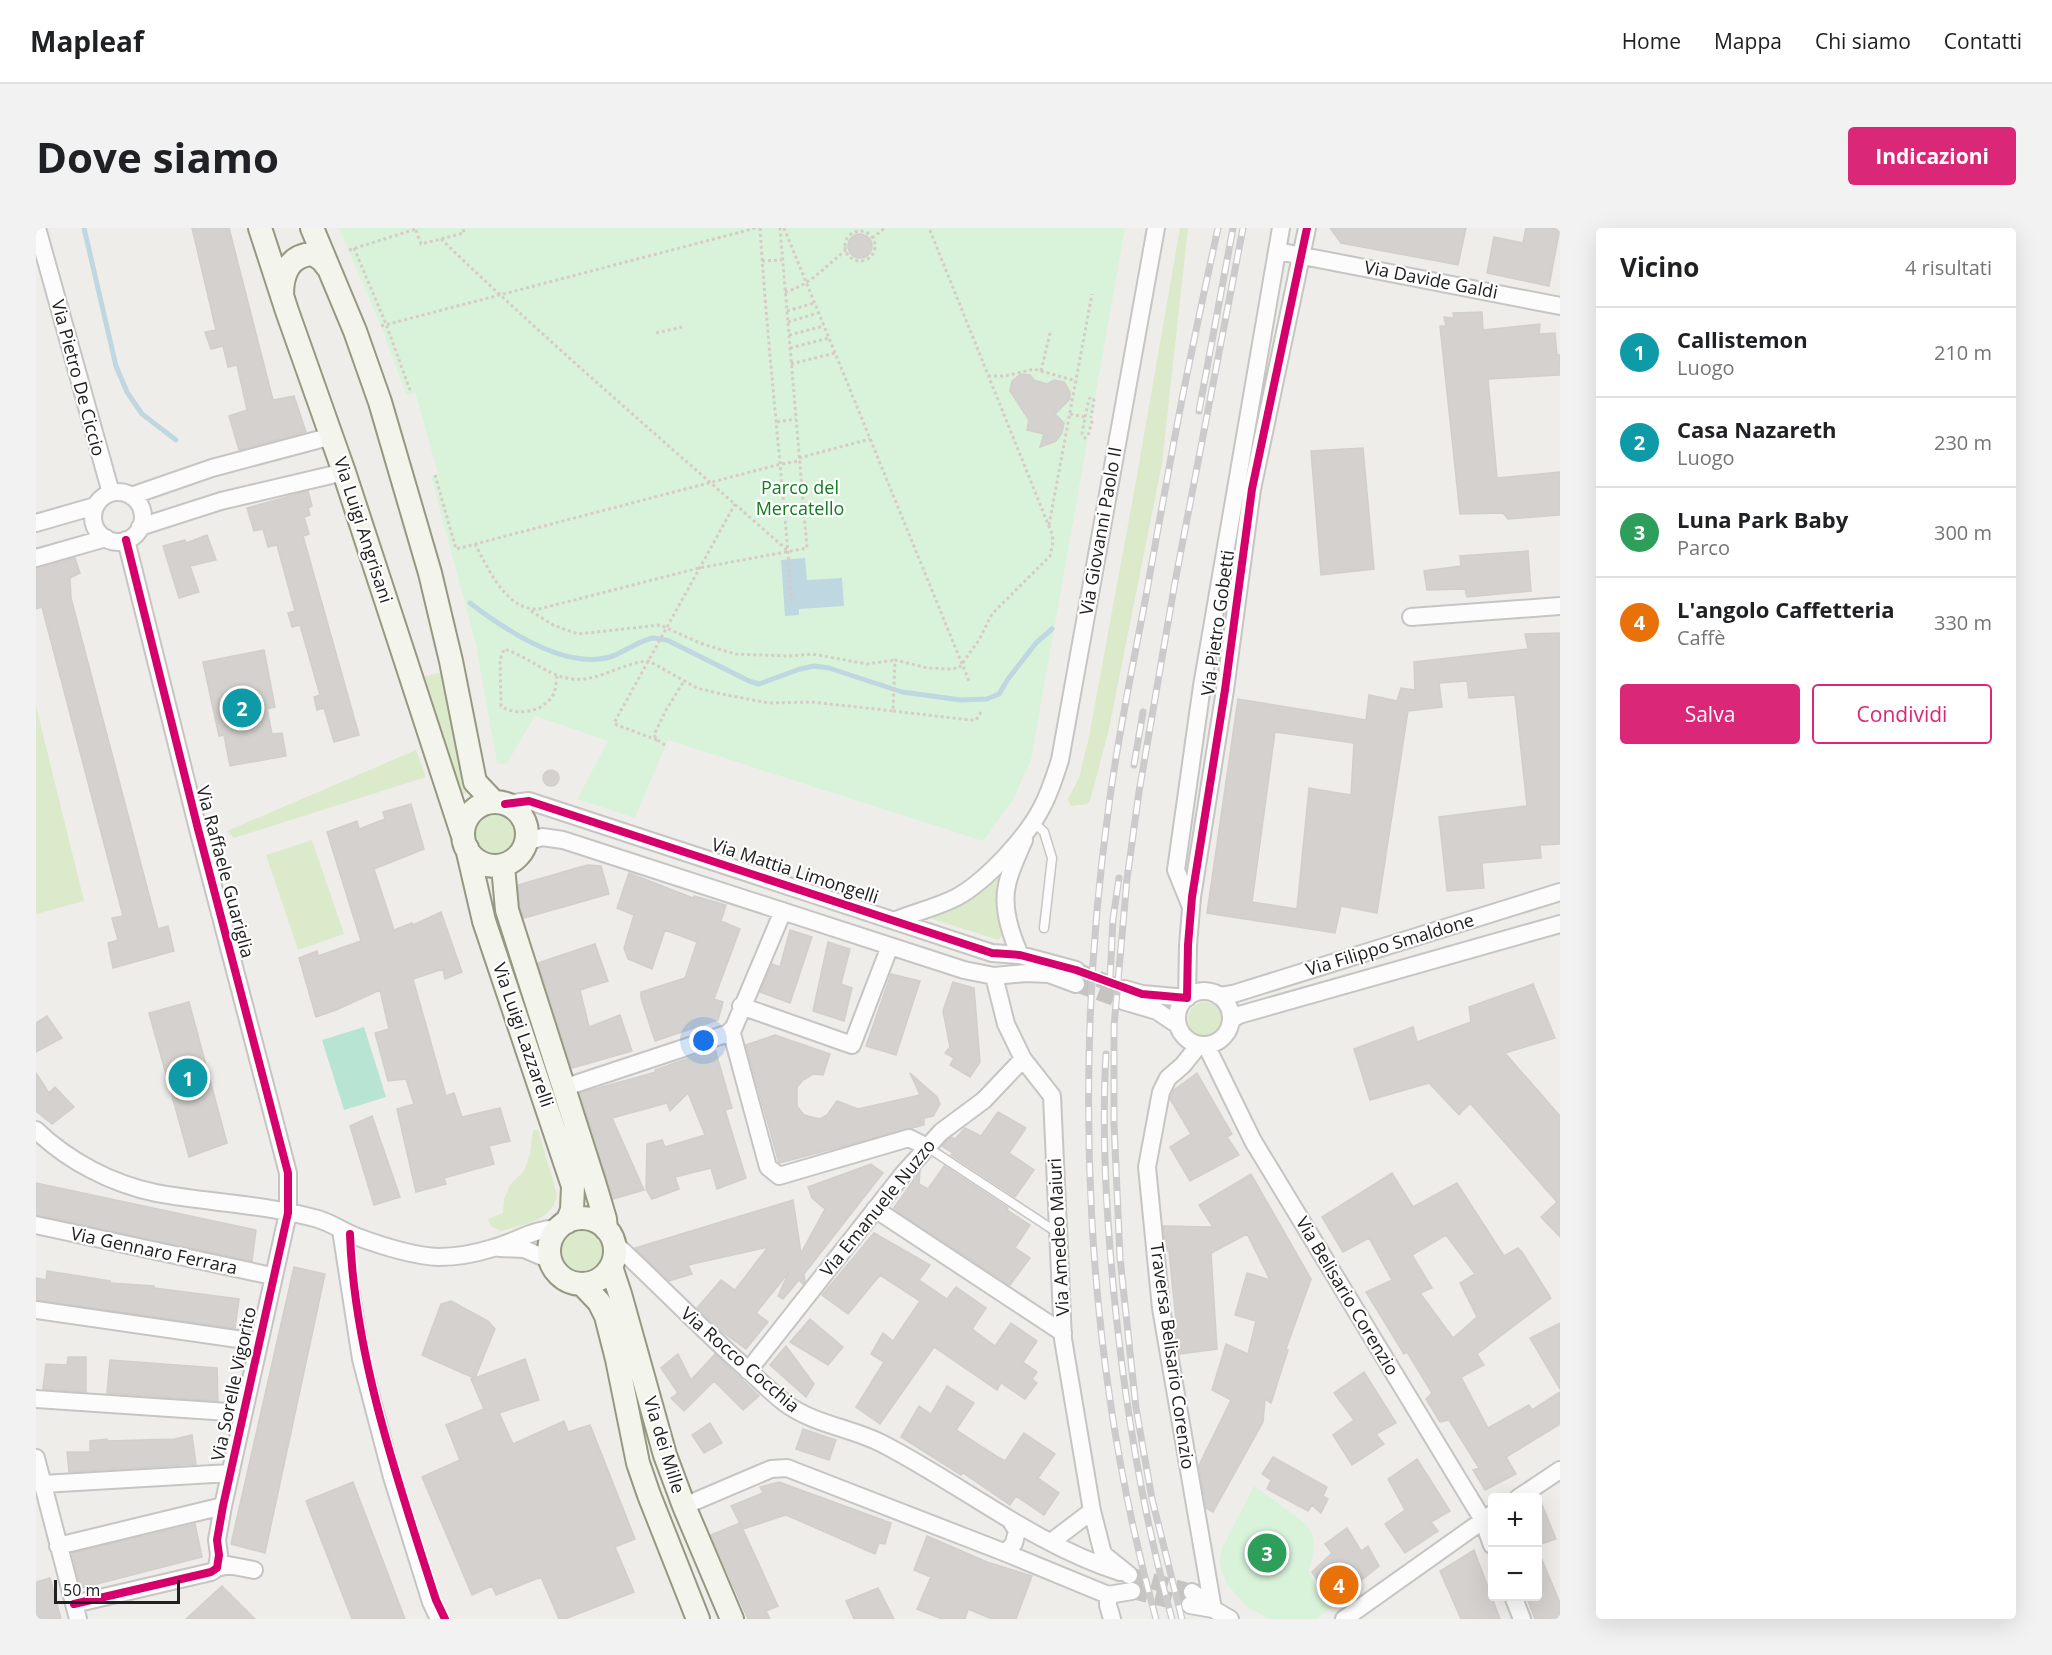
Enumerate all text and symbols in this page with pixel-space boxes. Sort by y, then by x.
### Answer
text: Mapleaf [30,22,144,60]
text: Home [1622,27,1681,55]
text: Mappa [1714,27,1782,55]
text: Chi siamo [1815,27,1911,55]
text: Contatti [1944,27,2022,55]
button: Indicazioni [1848,127,2016,185]
text: Dove siamo [36,128,279,185]
text: Vicino [1620,249,1699,285]
street label: Via Davide Galdi [1362,254,1500,304]
text: 4 risultati [1905,254,1992,281]
street label: Via Pietro De Ciccio [47,297,111,459]
text: Callistemon [1677,324,1808,354]
text: 1 [1634,339,1645,366]
text: 210 m [1934,339,1992,366]
text: Luogo [1677,354,1735,381]
text: Casa Nazareth [1677,414,1836,444]
text: 2 [1634,429,1645,456]
text: 230 m [1934,429,1992,456]
text: Luogo [1677,444,1735,471]
street label: Via Giovanni Paolo II [1073,445,1127,617]
street label: Via Luigi Angrisani [329,454,399,606]
park label: Parco del Mercatello [756,475,844,520]
text: Luna Park Baby [1677,504,1848,534]
text: 3 [1634,519,1645,546]
text: 300 m [1934,519,1992,546]
text: Parco [1677,534,1730,561]
street label: Via Pietro Gobetti [1195,548,1239,697]
text: L'angolo Caffetteria [1677,594,1895,624]
text: 4 [1634,609,1645,636]
text: 330 m [1934,609,1992,636]
text: Caffè [1677,624,1725,651]
button: Salva [1620,684,1800,744]
button: Condividi [1812,684,1992,744]
pin: 2 [222,686,262,730]
street label: Via Raffaele Guariglia [191,783,261,961]
street label: Via Mattia Limongelli [709,832,882,908]
street label: Via Filippo Smaldone [1303,907,1477,981]
street label: Via Luigi Lazzarelli [488,959,560,1110]
your location [689,1026,718,1055]
pin: 1 [168,1056,208,1100]
street label: Via Emanuele Nuzzo [814,1134,940,1281]
street label: Via Amedeo Maiuri [1042,1157,1074,1317]
street label: Via Belisario Corenzio [1291,1212,1405,1379]
street label: Via Gennaro Ferrara [69,1221,240,1279]
street label: Traversa Belisario Corenzio [1145,1241,1201,1471]
street label: Via Rocco Cocchia [676,1301,805,1417]
street label: Via Sorelle Vigorito [205,1305,261,1463]
street label: Via dei Mille [639,1393,691,1496]
map controls [1488,1493,1542,1601]
button: + [1488,1493,1542,1547]
pin: 3 [1248,1530,1286,1576]
button: − [1488,1547,1542,1601]
pin: 4 [1320,1562,1358,1608]
scale bar [54,1577,180,1604]
text: 50 m [63,1579,100,1601]

